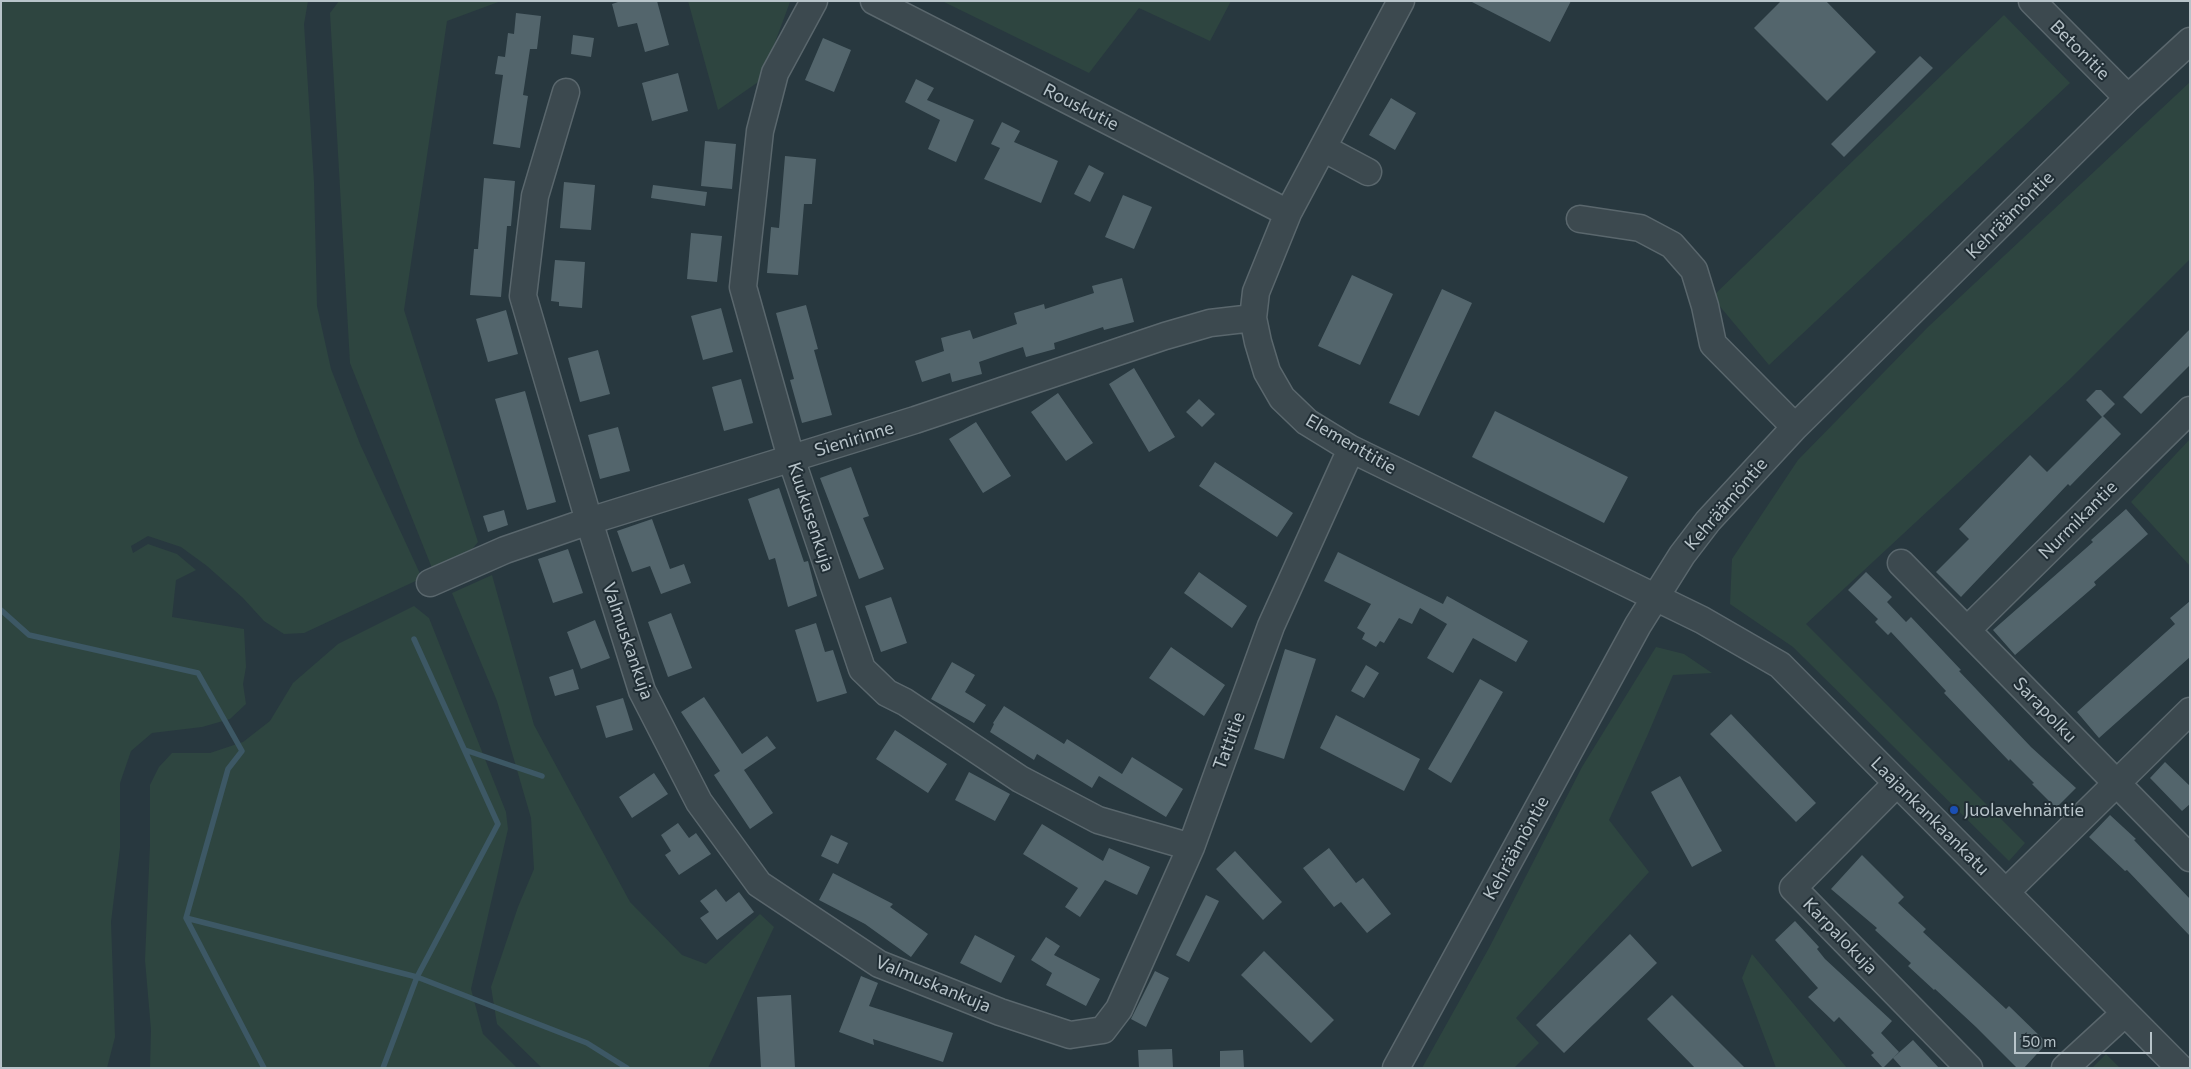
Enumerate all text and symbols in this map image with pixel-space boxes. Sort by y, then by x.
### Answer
street label: Betonitie [2046,16,2114,84]
street label: Rouskutie [1040,79,1122,135]
street label: Kehräämöntie [1962,167,2058,263]
street label: Elementtitie [1302,409,1400,479]
street label: Sienirinne [812,417,896,461]
street label: Kehräämöntie [1680,453,1772,555]
street label: Kuukusenkuja [783,460,839,574]
street label: Nurmikantie [2034,476,2122,564]
street label: Valmuskankuja [598,580,658,702]
street label: Sarapolku [2009,673,2081,747]
street label: Tattitie [1209,709,1249,773]
street label: Laajankankaankatu [1866,752,1994,880]
street label: Kehräämöntie [1479,792,1553,904]
place label: Juolavehnäntie [1964,799,2084,821]
marker: Juolavehnäntie [1948,804,1960,816]
street label: Karpalokuja [1798,893,1882,979]
street label: Valmuskankuja [872,951,994,1017]
scale bar [2016,1022,2154,1054]
text: 50 m [2022,1032,2056,1050]

